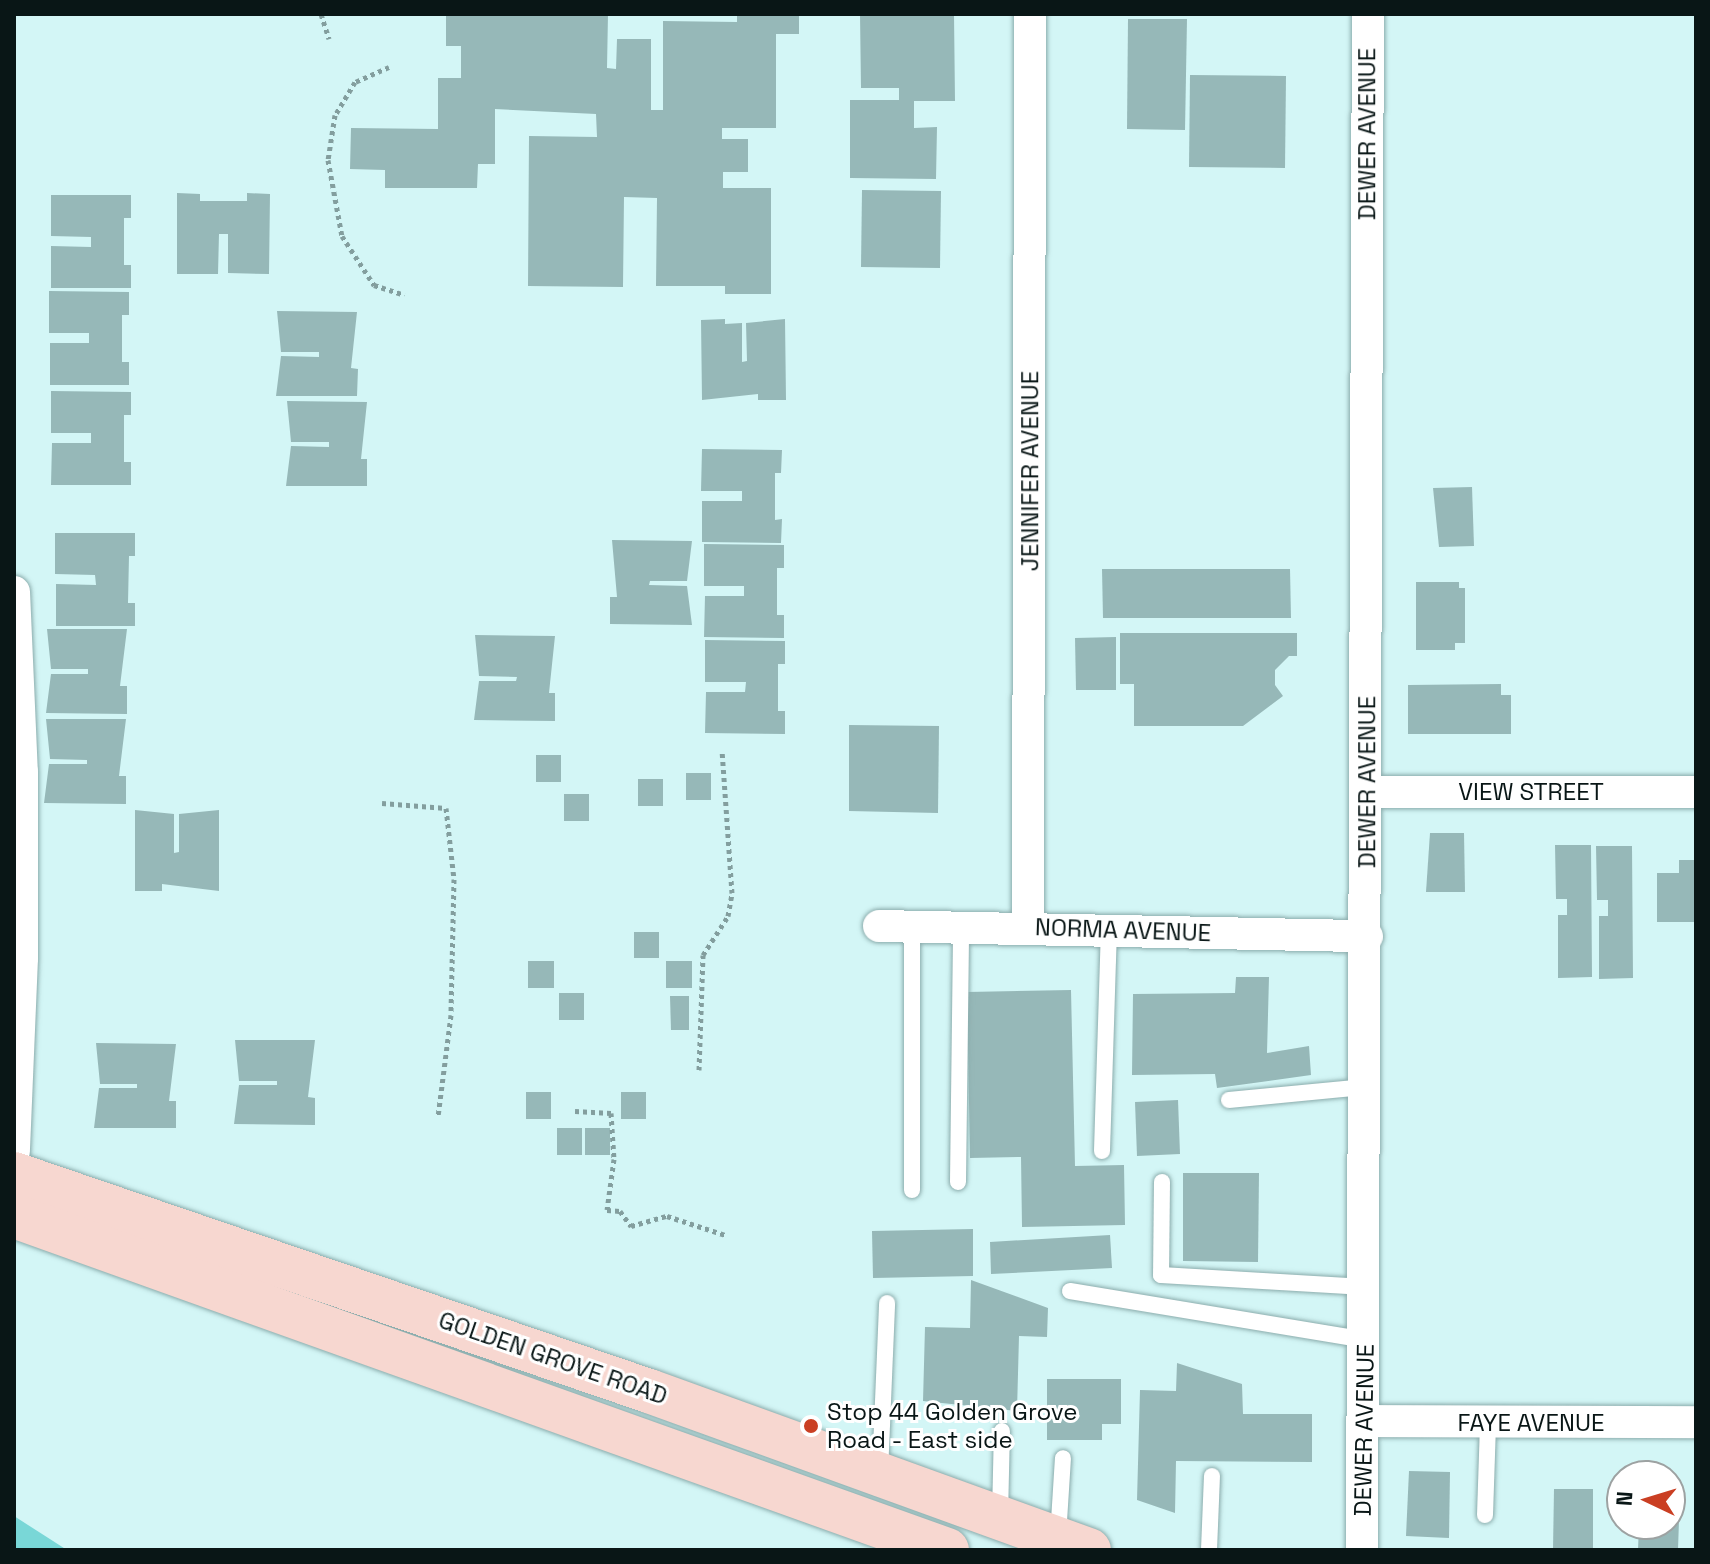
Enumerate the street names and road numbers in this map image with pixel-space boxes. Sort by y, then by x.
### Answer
street label: DEWER AVENUE [1353,48,1381,220]
street label: JENNIFER AVENUE [1016,371,1044,571]
street label: DEWER AVENUE [1353,696,1381,868]
street label: VIEW STREET [1458,778,1604,806]
street label: NORMA AVENUE [1034,913,1212,947]
street label: GOLDEN GROVE ROAD [435,1305,671,1411]
street label: DEWER AVENUE [1348,1343,1380,1517]
street label: FAYE AVENUE [1457,1409,1605,1437]

